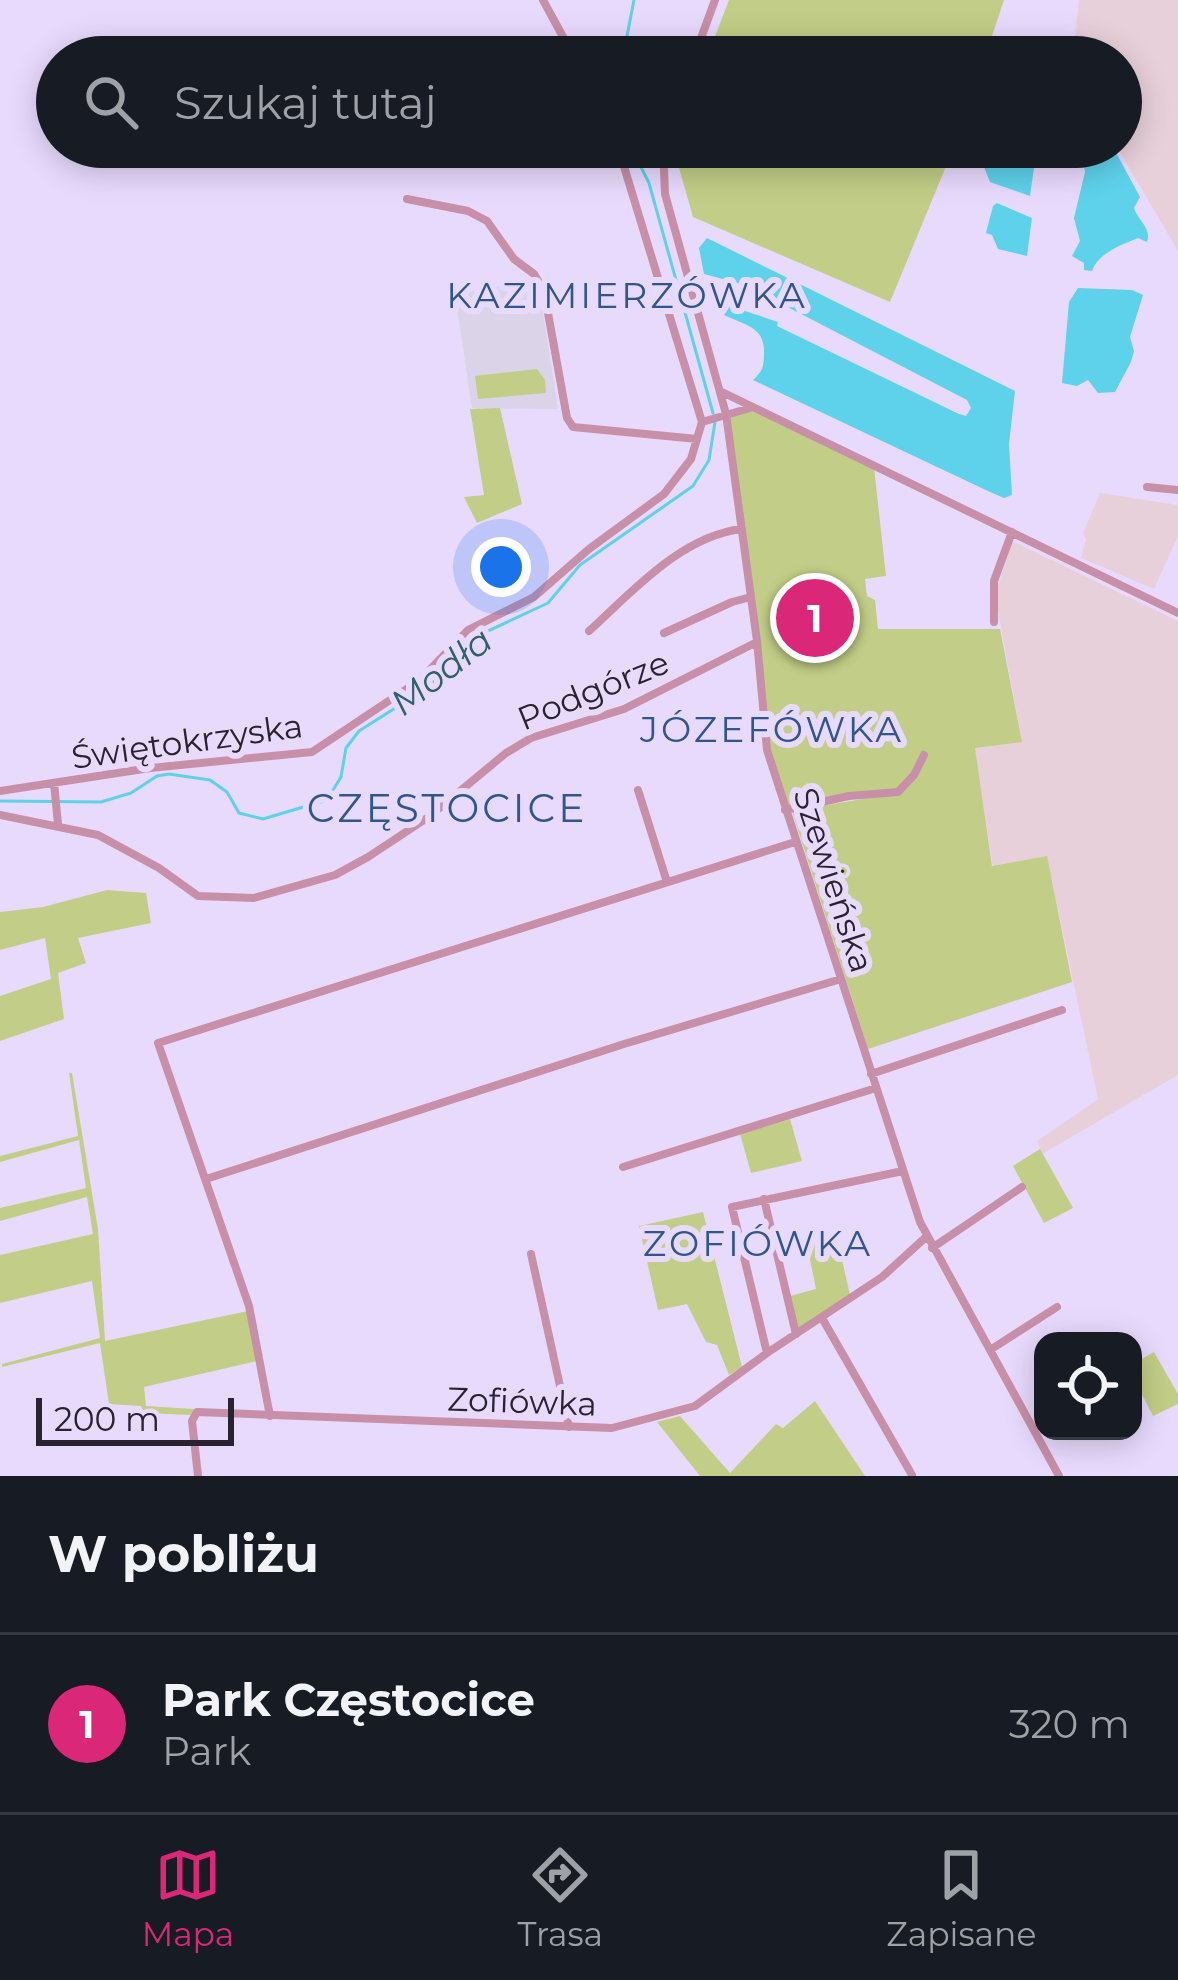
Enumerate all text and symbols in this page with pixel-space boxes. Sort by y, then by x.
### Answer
search box [36,36,1142,168]
icon: search [78,69,144,135]
text: Szukaj tutaj [174,75,437,130]
district label: KAZIMIERZÓWKA [446,273,808,317]
your location [471,537,531,597]
pin: 1 [776,573,854,663]
water label: Modła [382,618,500,724]
street label: Podgórze [512,642,674,738]
street label: Świętokrzyska [69,705,305,777]
district label: JÓZEFÓWKA [639,707,904,751]
street label: Szewieńska [785,783,883,977]
district label: CZĘSTOCICE [307,784,587,832]
district label: ZOFIÓWKA [643,1221,873,1265]
map controls [1034,1332,1142,1440]
button: locate [1034,1332,1142,1440]
street label: Zofiówka [446,1378,598,1424]
scale bar [36,1392,234,1445]
text: 200 m [54,1399,160,1439]
text: W pobliżu [48,1523,319,1585]
text: Park Częstocice [162,1672,535,1727]
text: 1 [79,1700,95,1748]
text: 320 m [1009,1700,1130,1748]
text: Park [162,1727,251,1775]
tab: Mapa [142,1842,234,1954]
tab: Trasa [518,1842,603,1954]
tab: Zapisane [886,1842,1036,1954]

